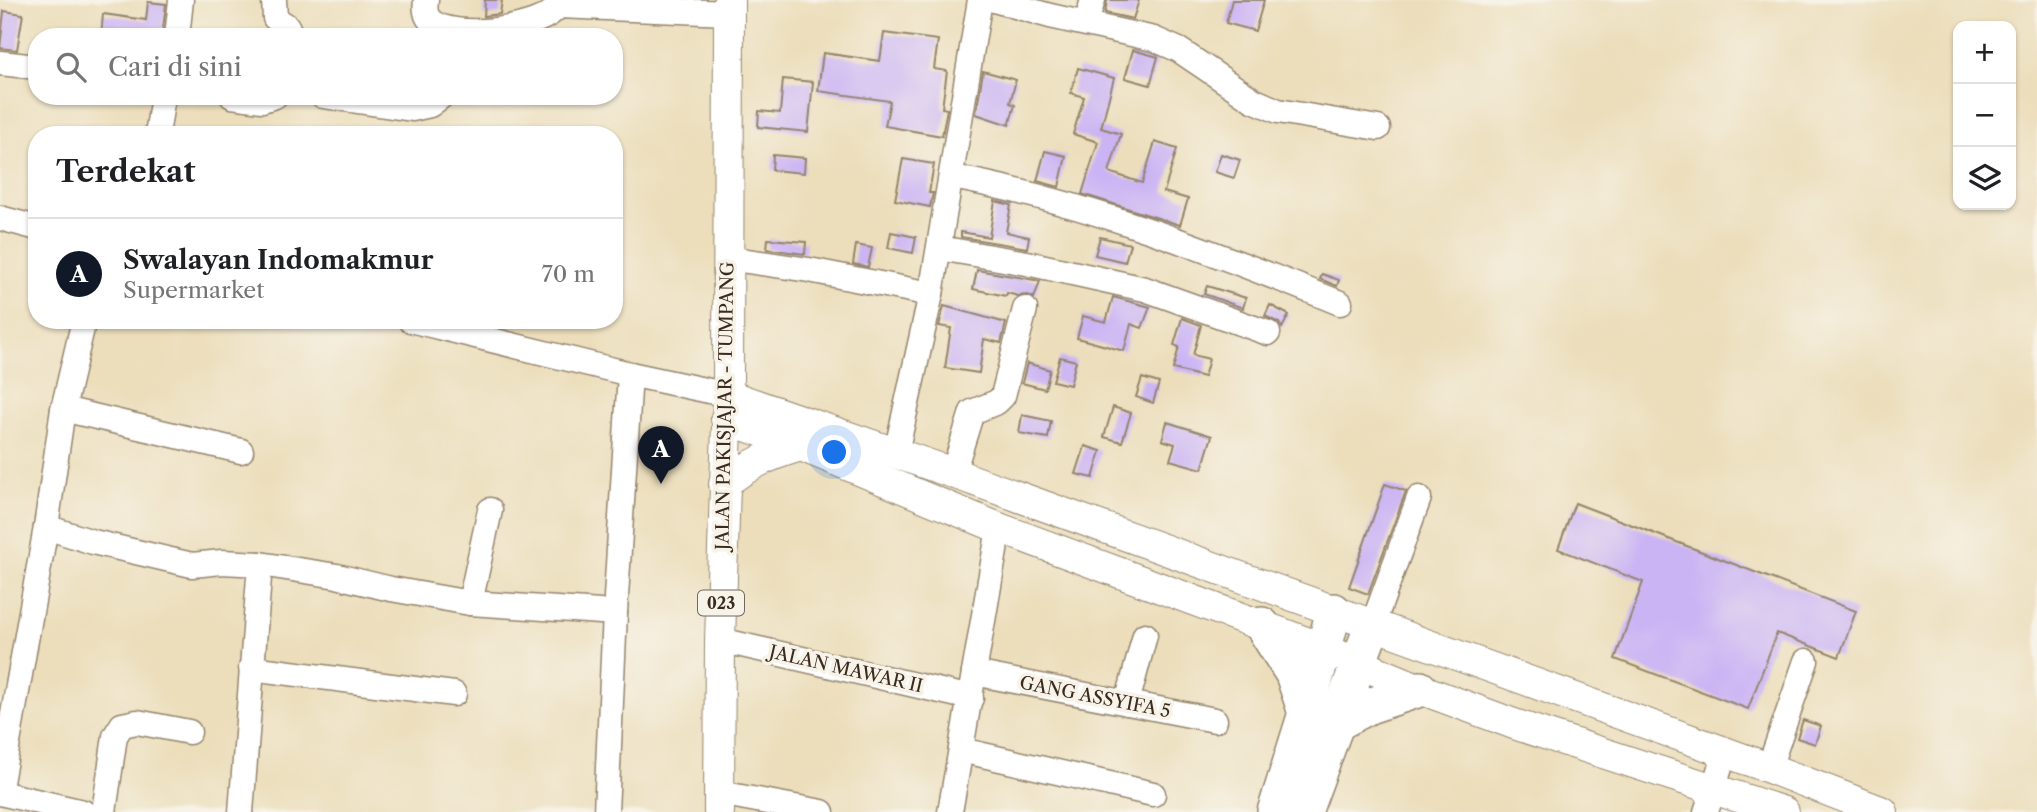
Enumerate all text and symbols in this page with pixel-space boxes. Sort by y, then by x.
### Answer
map controls [1953,21,2016,210]
button: + [1953,21,2016,84]
search box [28,28,623,105]
icon: search [52,48,90,86]
text: Cari di sini [108,51,242,83]
button: − [1953,84,2016,147]
button: layers [1953,147,2016,210]
text: Terdekat [56,153,196,190]
text: Swalayan Indomakmur [123,244,434,276]
text: A [70,260,88,288]
text: 70 m [542,260,595,288]
street label: JALAN PAKISJAJAR - TUMPANG [711,261,739,553]
text: Supermarket [123,276,264,304]
pin: A [638,426,684,484]
your location [817,435,851,469]
road number: 023 [698,590,744,616]
street label: JALAN MAWAR II [764,640,925,697]
street label: GANG ASSYIFA 5 [1018,672,1172,722]

